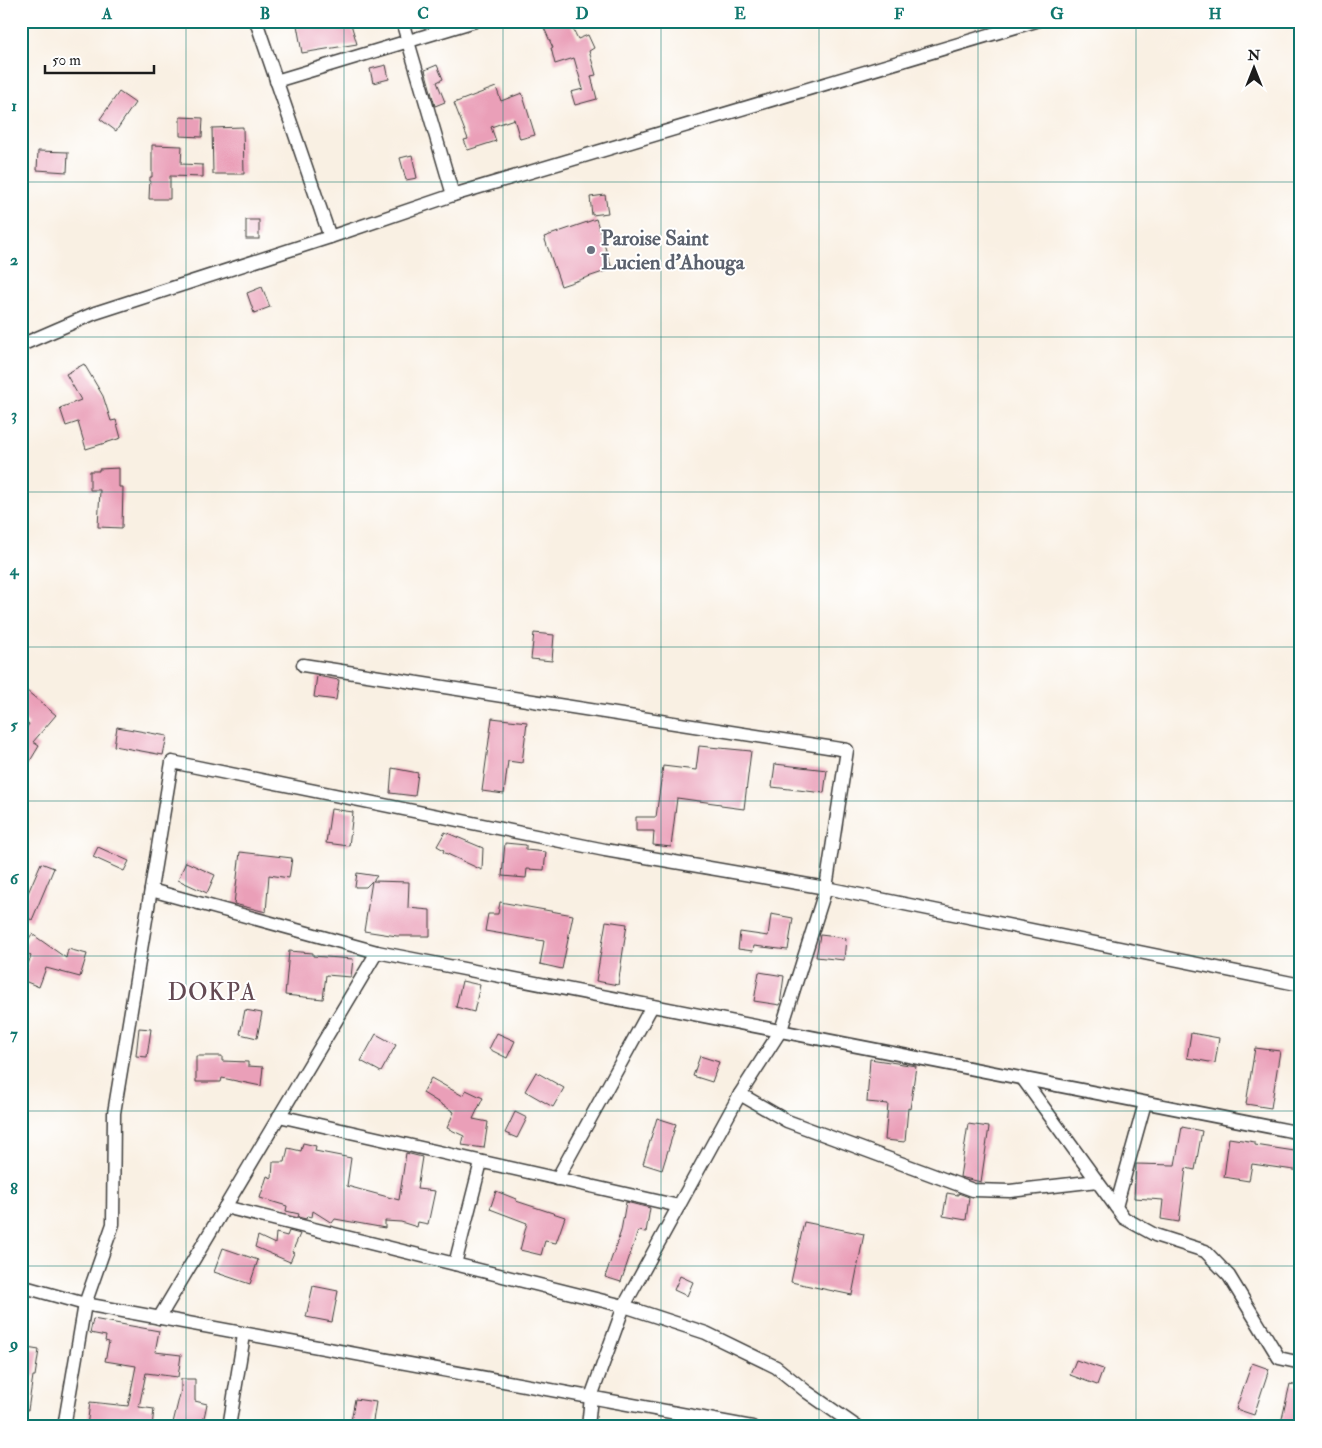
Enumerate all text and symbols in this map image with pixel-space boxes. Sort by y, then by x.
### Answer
text: A [101,4,113,24]
text: B [260,4,270,24]
text: C [417,4,429,24]
text: D [575,4,589,24]
text: E [734,4,746,24]
text: F [894,4,904,24]
text: G [1050,4,1064,24]
text: H [1208,4,1222,24]
scale bar [45,42,154,74]
north arrow [1230,42,1280,92]
text: N [1247,47,1261,64]
text: 50 m [52,51,81,70]
text: 1 [11,96,17,116]
place label: Paroise Saint Lucien d'Ahouga [601,225,746,276]
marker: Paroise Saint Lucien d'Ahouga [585,244,597,256]
text: 2 [10,250,18,270]
text: 3 [11,405,17,425]
text: 4 [9,560,20,580]
text: 5 [10,715,18,735]
text: 6 [10,869,20,889]
district label: DOKPA [167,977,257,1008]
text: 7 [10,1024,18,1044]
text: 8 [10,1179,18,1199]
text: 9 [8,1334,18,1354]

